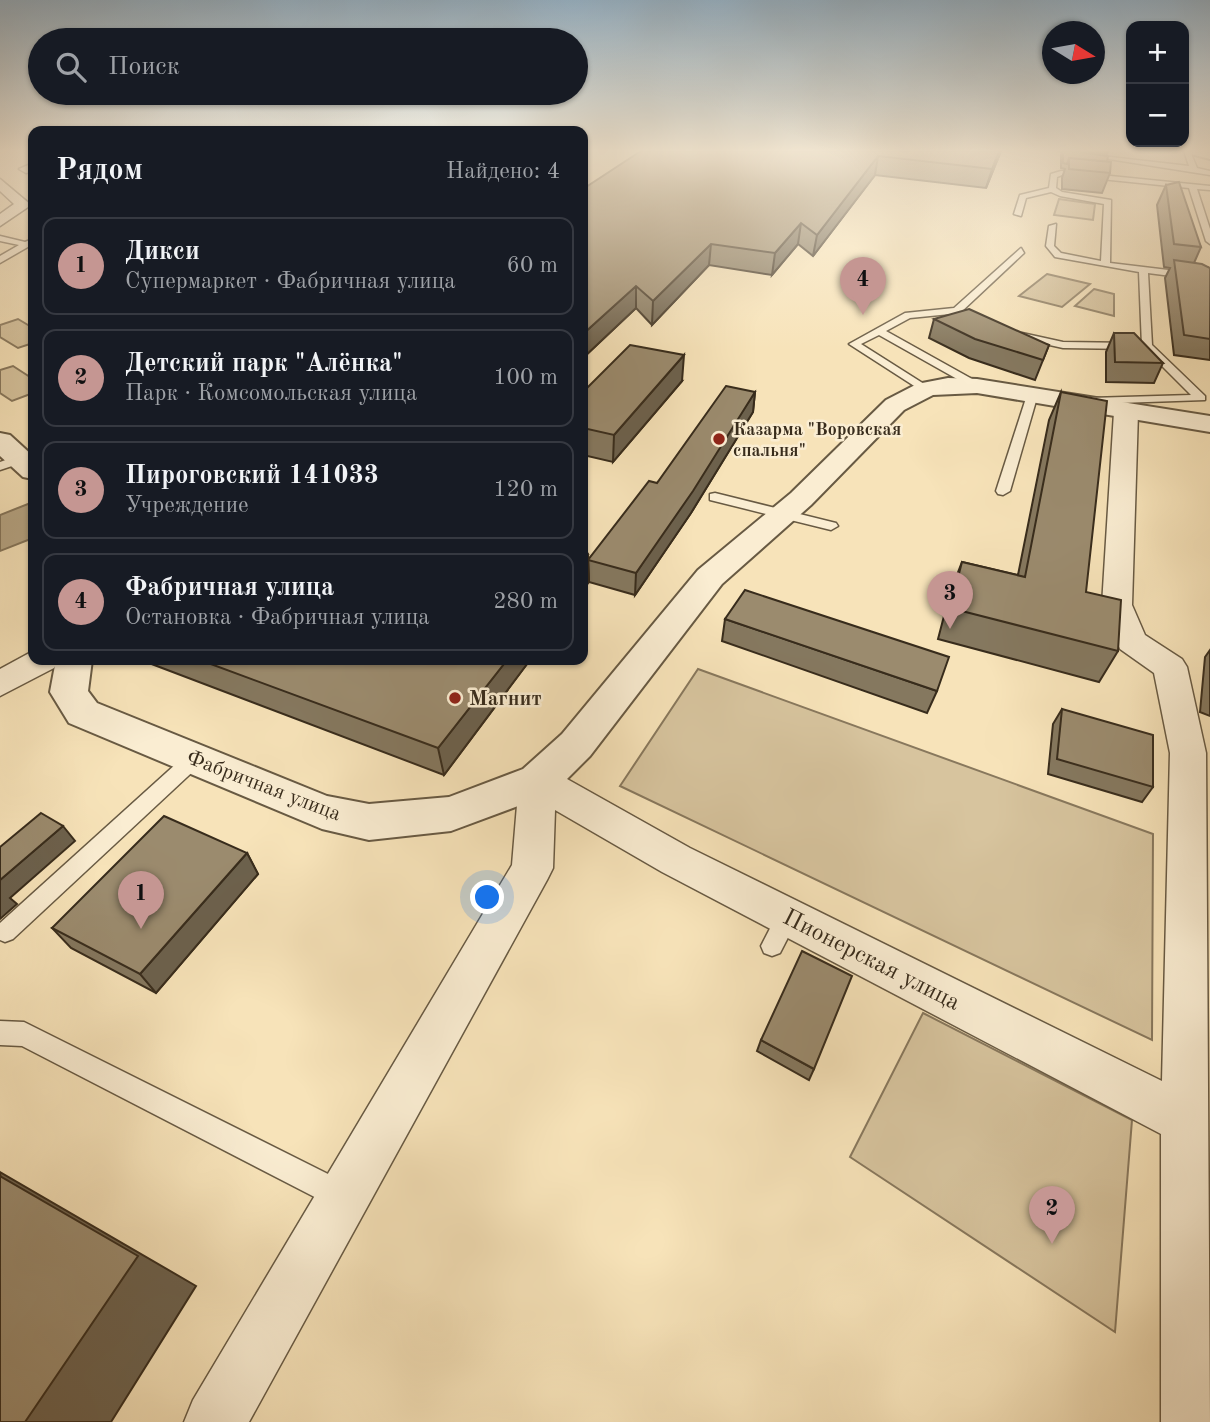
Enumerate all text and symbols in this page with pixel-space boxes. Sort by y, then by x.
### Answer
north arrow [1042,21,1105,84]
map controls [1126,21,1189,147]
button: + [1126,21,1189,84]
search box [28,28,588,105]
icon: search [52,48,90,86]
text: Поиск [108,54,180,80]
button: − [1126,84,1189,147]
text: Рядом [56,156,143,186]
text: Найдено: 4 [446,160,560,183]
text: Дикси [125,239,200,265]
text: 1 [74,254,88,277]
text: 60 m [507,254,558,277]
pin: 4 [840,257,886,315]
text: Супермаркет · Фабричная улица [125,270,456,293]
text: Детский парк "Алёнка" [125,351,403,377]
text: 2 [74,366,88,389]
text: 100 m [493,366,558,389]
text: Парк · Комсомольская улица [125,382,417,405]
place label: Казарма "Воровская спальня" [733,421,901,460]
marker: Казарма "Воровская спальня" [711,431,727,447]
text: Пироговский 141033 [125,463,379,489]
text: 3 [74,478,88,501]
text: 120 m [493,478,558,501]
text: Учреждение [125,494,249,517]
pin: 3 [927,571,973,629]
text: Фабричная улица [125,575,334,601]
text: 4 [74,590,88,613]
text: 280 m [493,590,558,613]
text: Остановка · Фабричная улица [125,606,430,629]
place label: Магнит [469,689,542,710]
marker: Магнит [447,690,463,706]
street label: Фабричная улица [183,747,344,826]
pin: 1 [118,871,164,929]
your location [470,880,504,914]
street label: Пионерская улица [779,906,964,1016]
pin: 2 [1029,1186,1075,1244]

